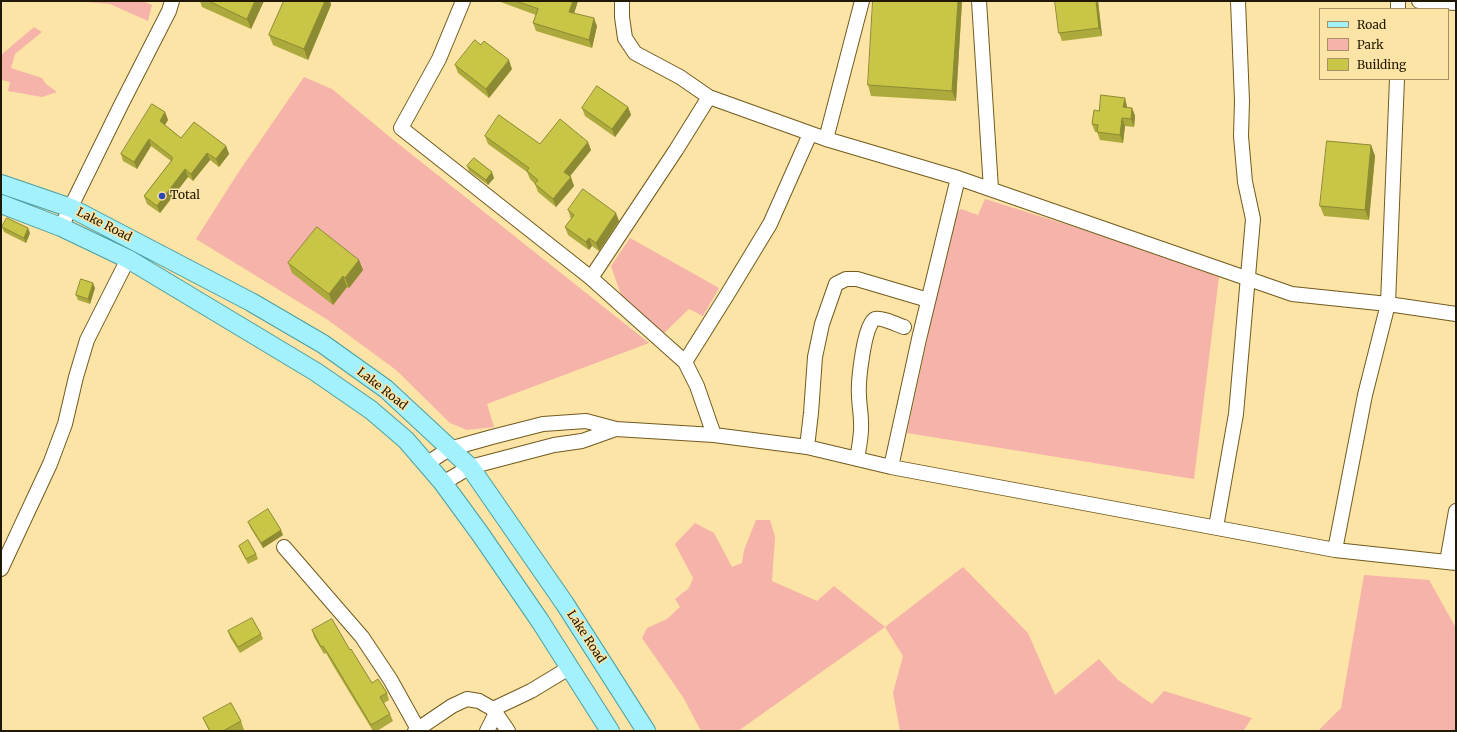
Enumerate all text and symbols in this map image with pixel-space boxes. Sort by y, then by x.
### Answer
legend [1319,8,1449,80]
text: Road [1357,17,1386,32]
text: Park [1357,37,1384,52]
text: Building [1357,57,1406,72]
place label: Total [170,189,200,203]
marker: Total [157,191,167,201]
street label: Lake Road [74,205,134,245]
street label: Lake Road [354,365,410,413]
street label: Lake Road [564,608,608,666]

